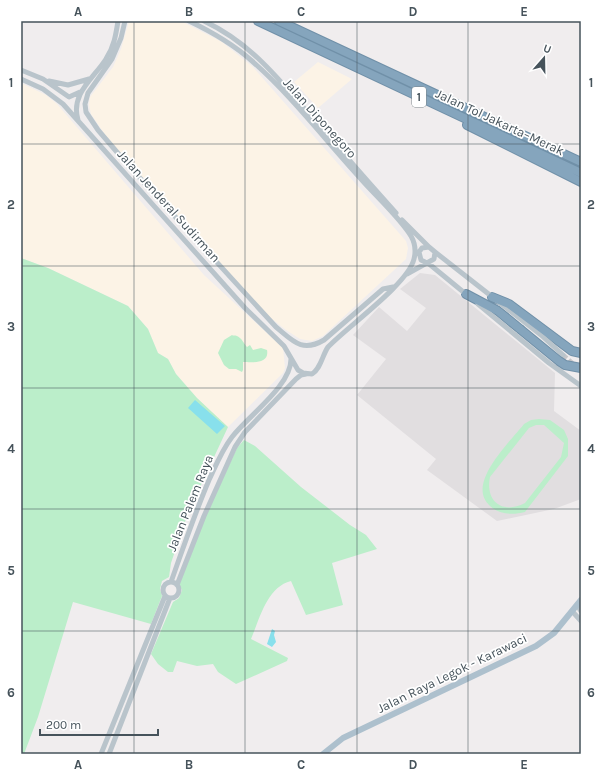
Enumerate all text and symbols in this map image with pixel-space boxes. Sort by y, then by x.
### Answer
text: A [74,4,82,19]
text: B [185,4,193,19]
text: C [297,4,305,19]
text: D [409,4,418,19]
text: E [520,4,528,19]
north arrow [524,38,564,78]
text: U [541,42,553,56]
text: 1 [9,75,13,90]
street label: Jalan Diponegoro [280,75,360,161]
text: 1 [589,75,593,90]
street label: Jalan Tol Jakarta–Merak [433,86,567,158]
road number: 1 [412,87,426,107]
street label: Jalan Jenderal Sudirman [115,147,223,265]
text: 2 [7,197,15,212]
text: 2 [587,197,595,212]
text: 3 [7,319,15,334]
text: 3 [587,319,595,334]
text: 4 [7,441,15,456]
text: 4 [587,441,595,456]
street label: Jalan Palem Raya [164,453,216,553]
text: 5 [7,563,15,578]
text: 5 [587,563,595,578]
street label: Jalan Raya Legok - Karawaci [375,630,529,716]
text: 6 [7,685,15,700]
text: 6 [587,685,595,700]
scale bar [40,711,158,737]
text: 200 m [46,718,81,732]
text: A [74,757,82,772]
text: B [185,757,193,772]
text: C [297,757,305,772]
text: D [409,757,418,772]
text: E [520,757,528,772]

